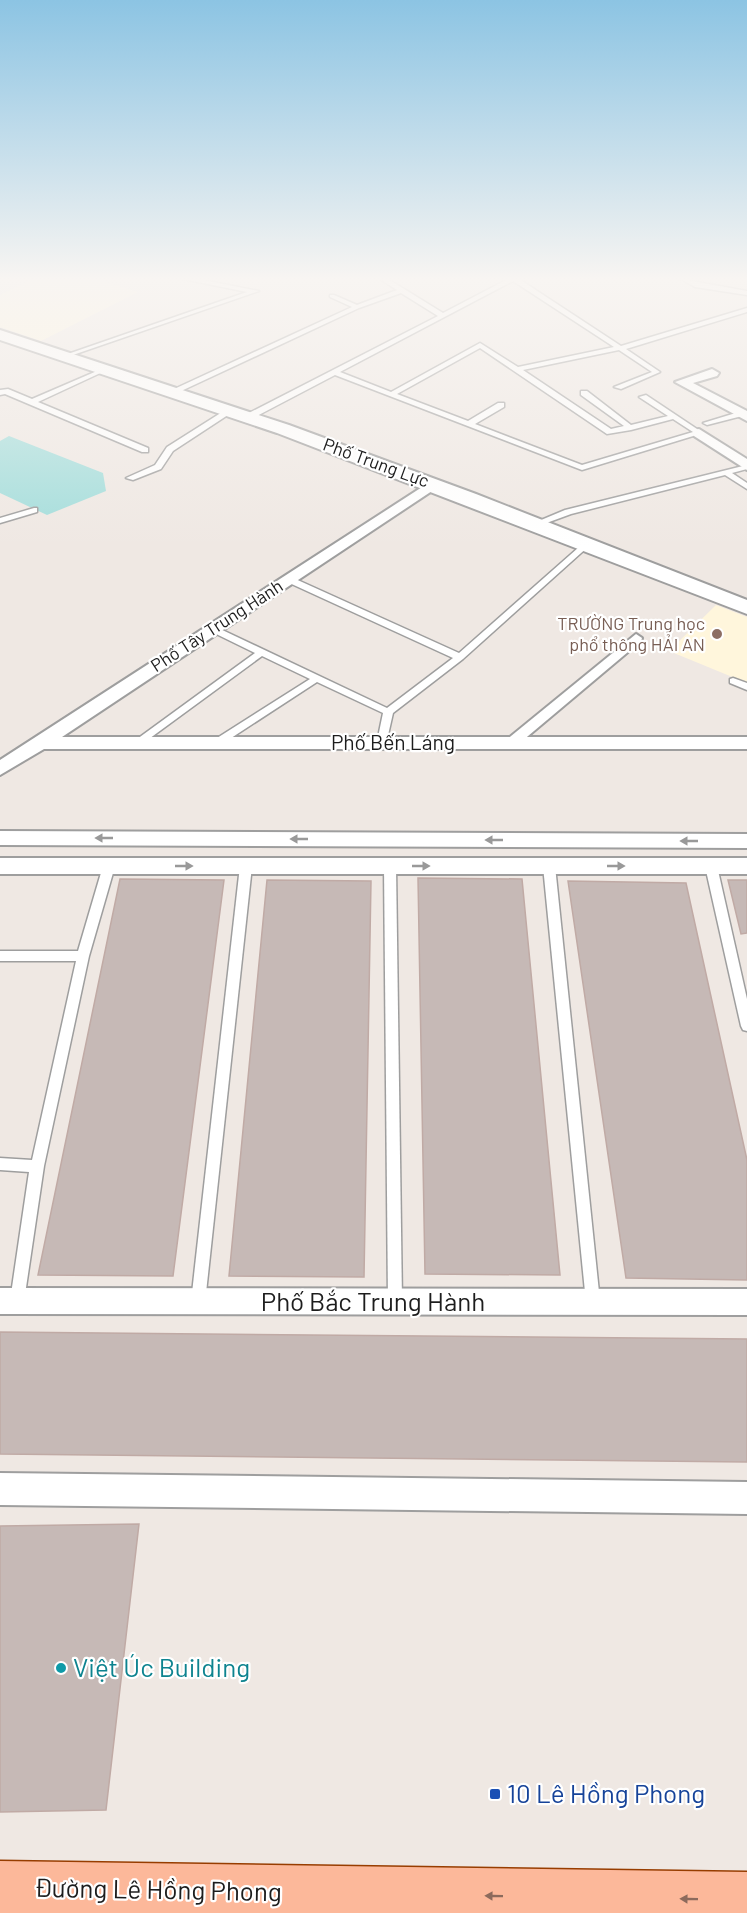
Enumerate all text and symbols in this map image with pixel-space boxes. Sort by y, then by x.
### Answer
street label: Phố Trung Lực [320,433,432,491]
street label: Phố Tây Trung Hành [146,574,287,676]
place label: TRƯỜNG Trung học phổ thông HẢI AN [557,612,705,655]
marker: TRƯỜNG Trung học phổ thông HẢI AN [710,627,724,641]
street label: Phố Bến Láng [331,729,455,754]
one-way arrow [94,833,113,843]
one-way arrow [289,834,308,844]
one-way arrow [484,835,503,845]
one-way arrow [679,836,698,846]
one-way arrow [175,861,194,871]
one-way arrow [412,861,431,871]
one-way arrow [607,861,626,871]
street label: Phố Bắc Trung Hành [261,1285,485,1316]
place label: Việt Úc Building [73,1651,250,1682]
marker: Việt Úc Building [54,1661,68,1675]
place label: 10 Lê Hồng Phong [507,1777,705,1808]
marker: 10 Lê Hồng Phong [488,1787,502,1801]
street label: Đường Lê Hồng Phong [34,1871,282,1906]
one-way arrow [484,1891,503,1900]
one-way arrow [679,1894,698,1904]

